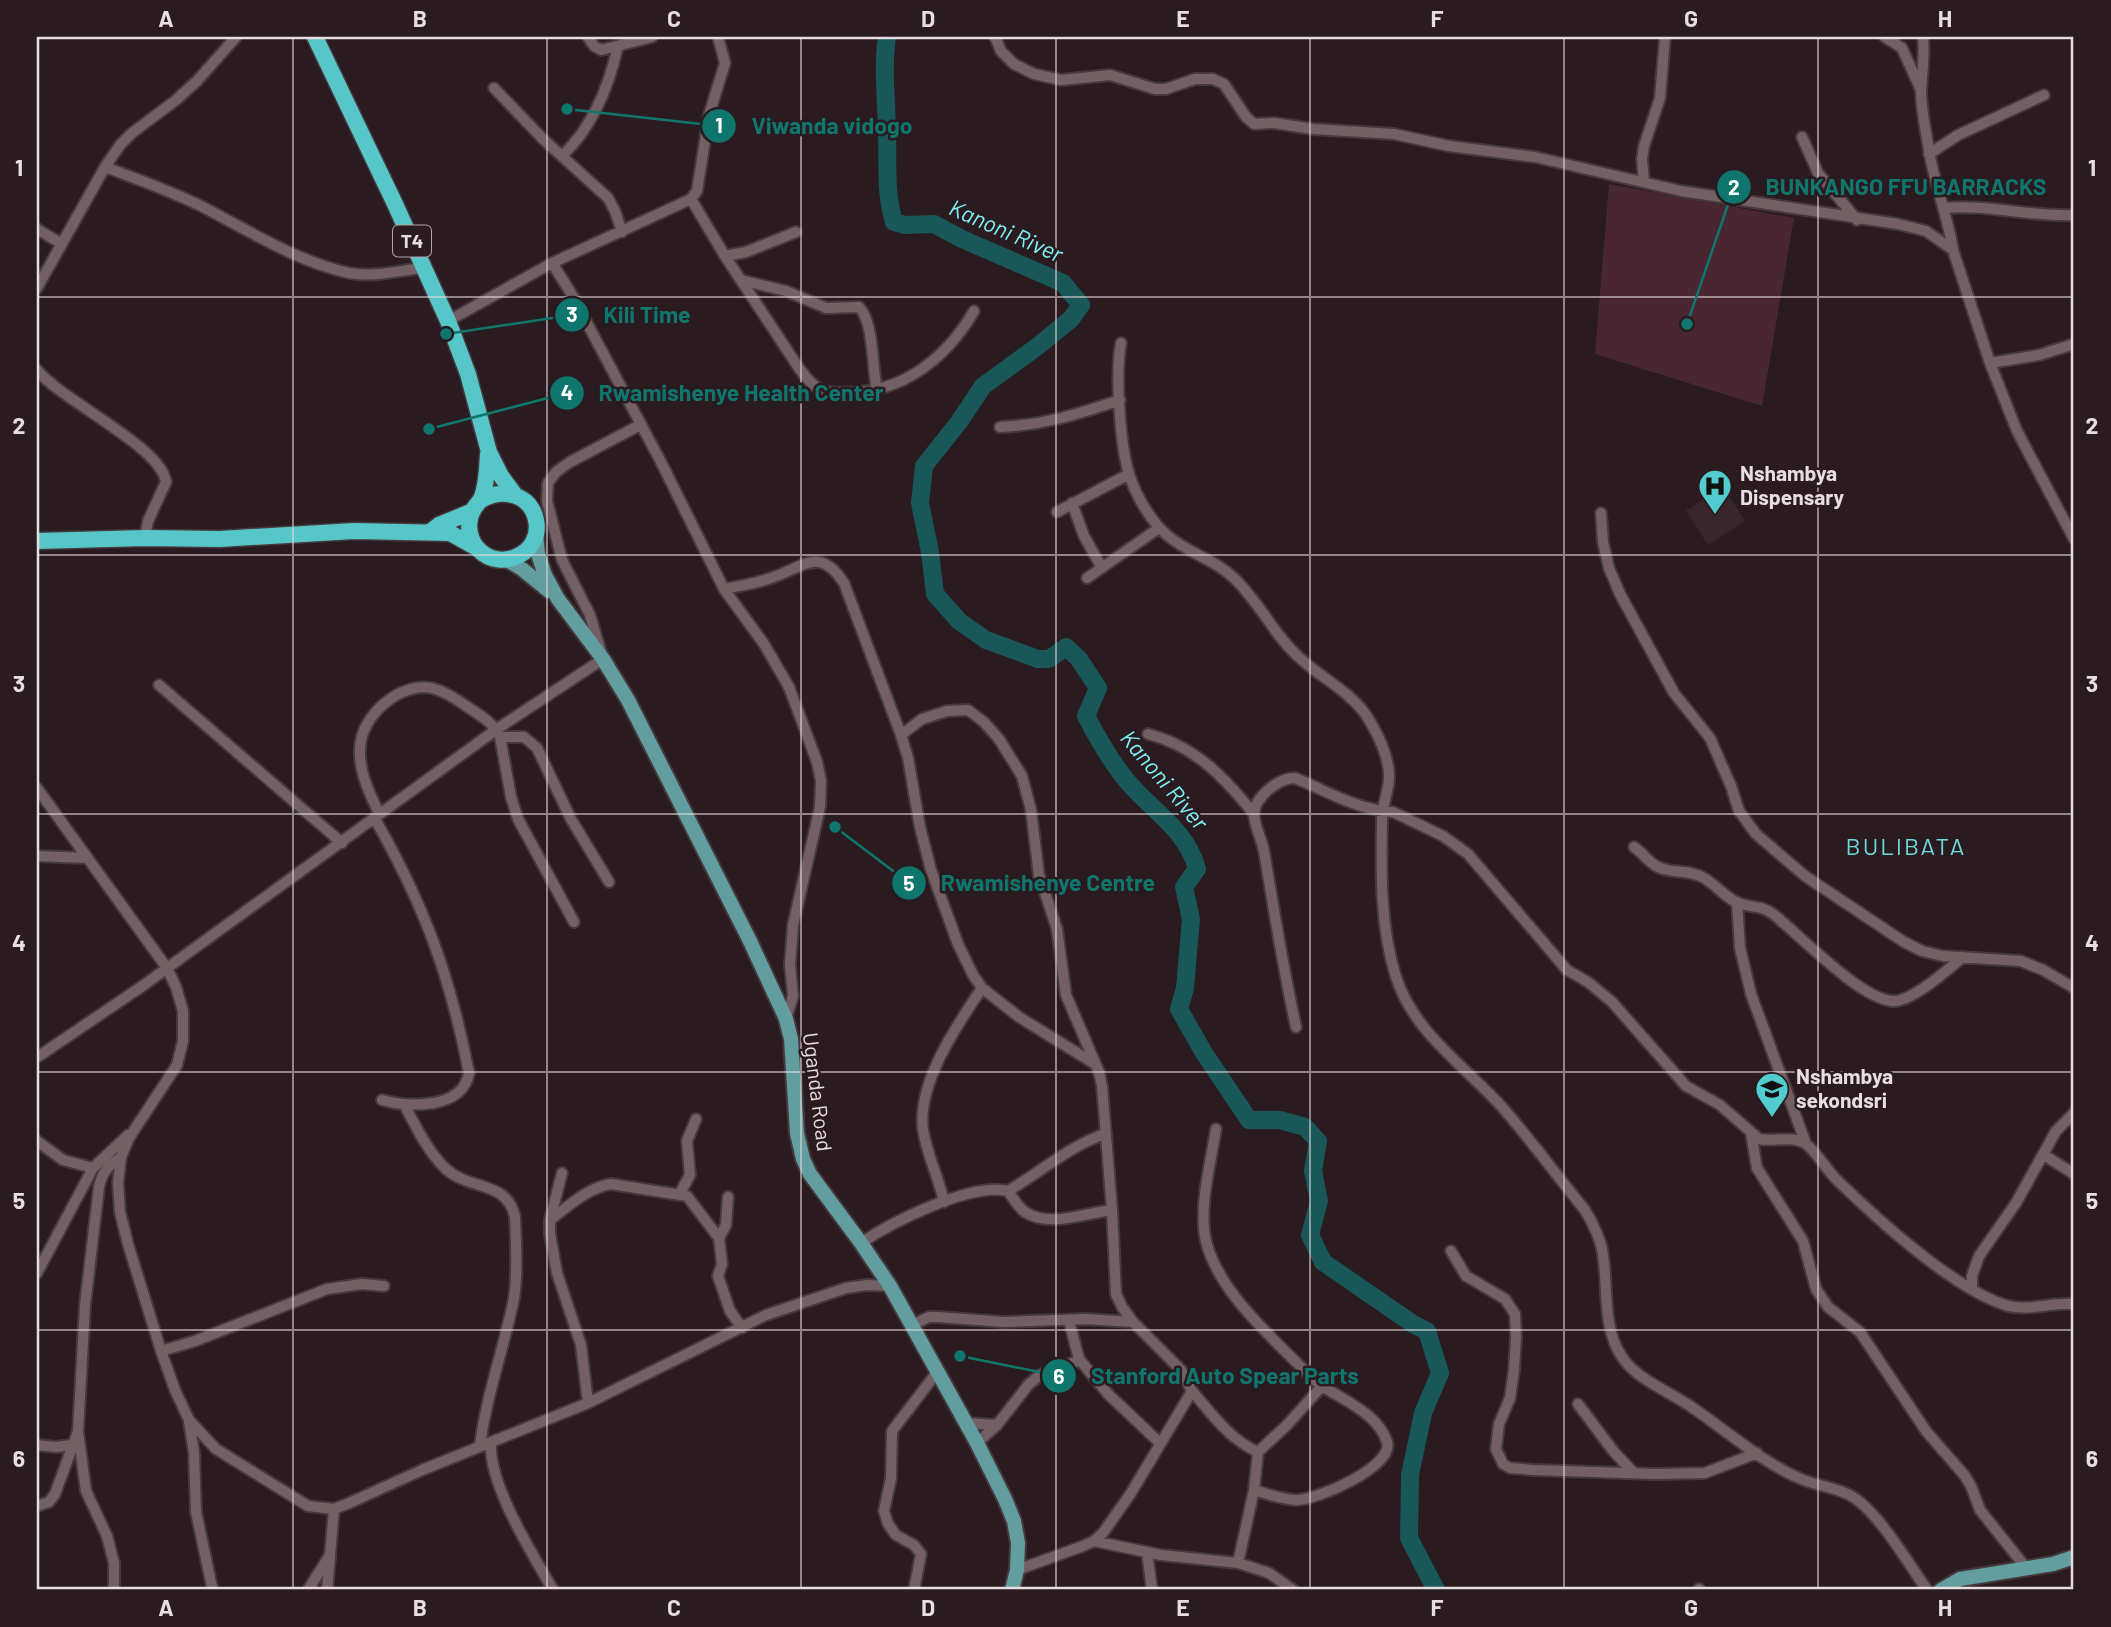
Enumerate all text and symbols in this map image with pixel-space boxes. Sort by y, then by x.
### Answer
text: A [158,4,174,32]
text: B [413,4,427,32]
text: C [667,4,681,32]
text: D [921,4,935,32]
text: E [1176,4,1190,32]
text: F [1431,4,1444,32]
text: G [1684,4,1698,32]
text: H [1938,4,1952,32]
callout: Viwanda vidogo [702,104,926,148]
text: Viwanda vidogo [751,111,913,139]
text: 1 [715,112,723,137]
text: 1 [15,153,23,181]
text: 1 [2088,153,2096,181]
callout: BUNKANGO FFU BARRACKS [1716,165,2060,209]
text: BUNKANGO FFU BARRACKS [1765,172,2047,200]
text: 2 [1728,174,1740,199]
water label: Kanoni River [945,193,1068,268]
road number: T4 [393,226,431,256]
callout: Kili Time [555,293,705,337]
text: Kili Time [603,300,691,328]
text: 3 [566,301,578,326]
callout: Rwamishenye Health Center [550,371,898,415]
text: Rwamishenye Health Center [598,378,884,406]
text: 4 [561,379,573,404]
text: 2 [13,411,25,439]
text: 2 [2086,411,2098,439]
place label: Nshambya Dispensary [1740,460,1845,509]
hospital icon: Nshambya Dispensary [1696,467,1734,516]
text: 3 [13,669,25,697]
text: 3 [2086,669,2098,697]
water label: Kanoni River [1115,724,1215,836]
district label: BULIBATA [1846,831,1966,860]
callout: Rwamishenye Centre [892,861,1169,905]
text: Rwamishenye Centre [941,868,1155,896]
text: 5 [903,870,915,895]
text: 4 [12,928,26,956]
text: 4 [2085,928,2099,956]
street label: Uganda Road [799,1031,838,1153]
place label: Nshambya sekondsri [1796,1063,1893,1112]
school or university icon: Nshambya sekondsri [1753,1070,1791,1119]
text: 5 [13,1186,25,1214]
text: 5 [2086,1186,2098,1214]
callout: Stanford Auto Spear Parts [1042,1354,1372,1398]
text: Stanford Auto Spear Parts [1091,1361,1359,1389]
text: 6 [1053,1363,1065,1388]
text: 6 [13,1444,25,1472]
text: 6 [2086,1444,2098,1472]
text: A [158,1593,174,1621]
text: B [413,1593,427,1621]
text: C [667,1593,681,1621]
text: D [921,1593,935,1621]
text: E [1176,1593,1190,1621]
text: F [1431,1593,1444,1621]
text: G [1684,1593,1698,1621]
text: H [1938,1593,1952,1621]

